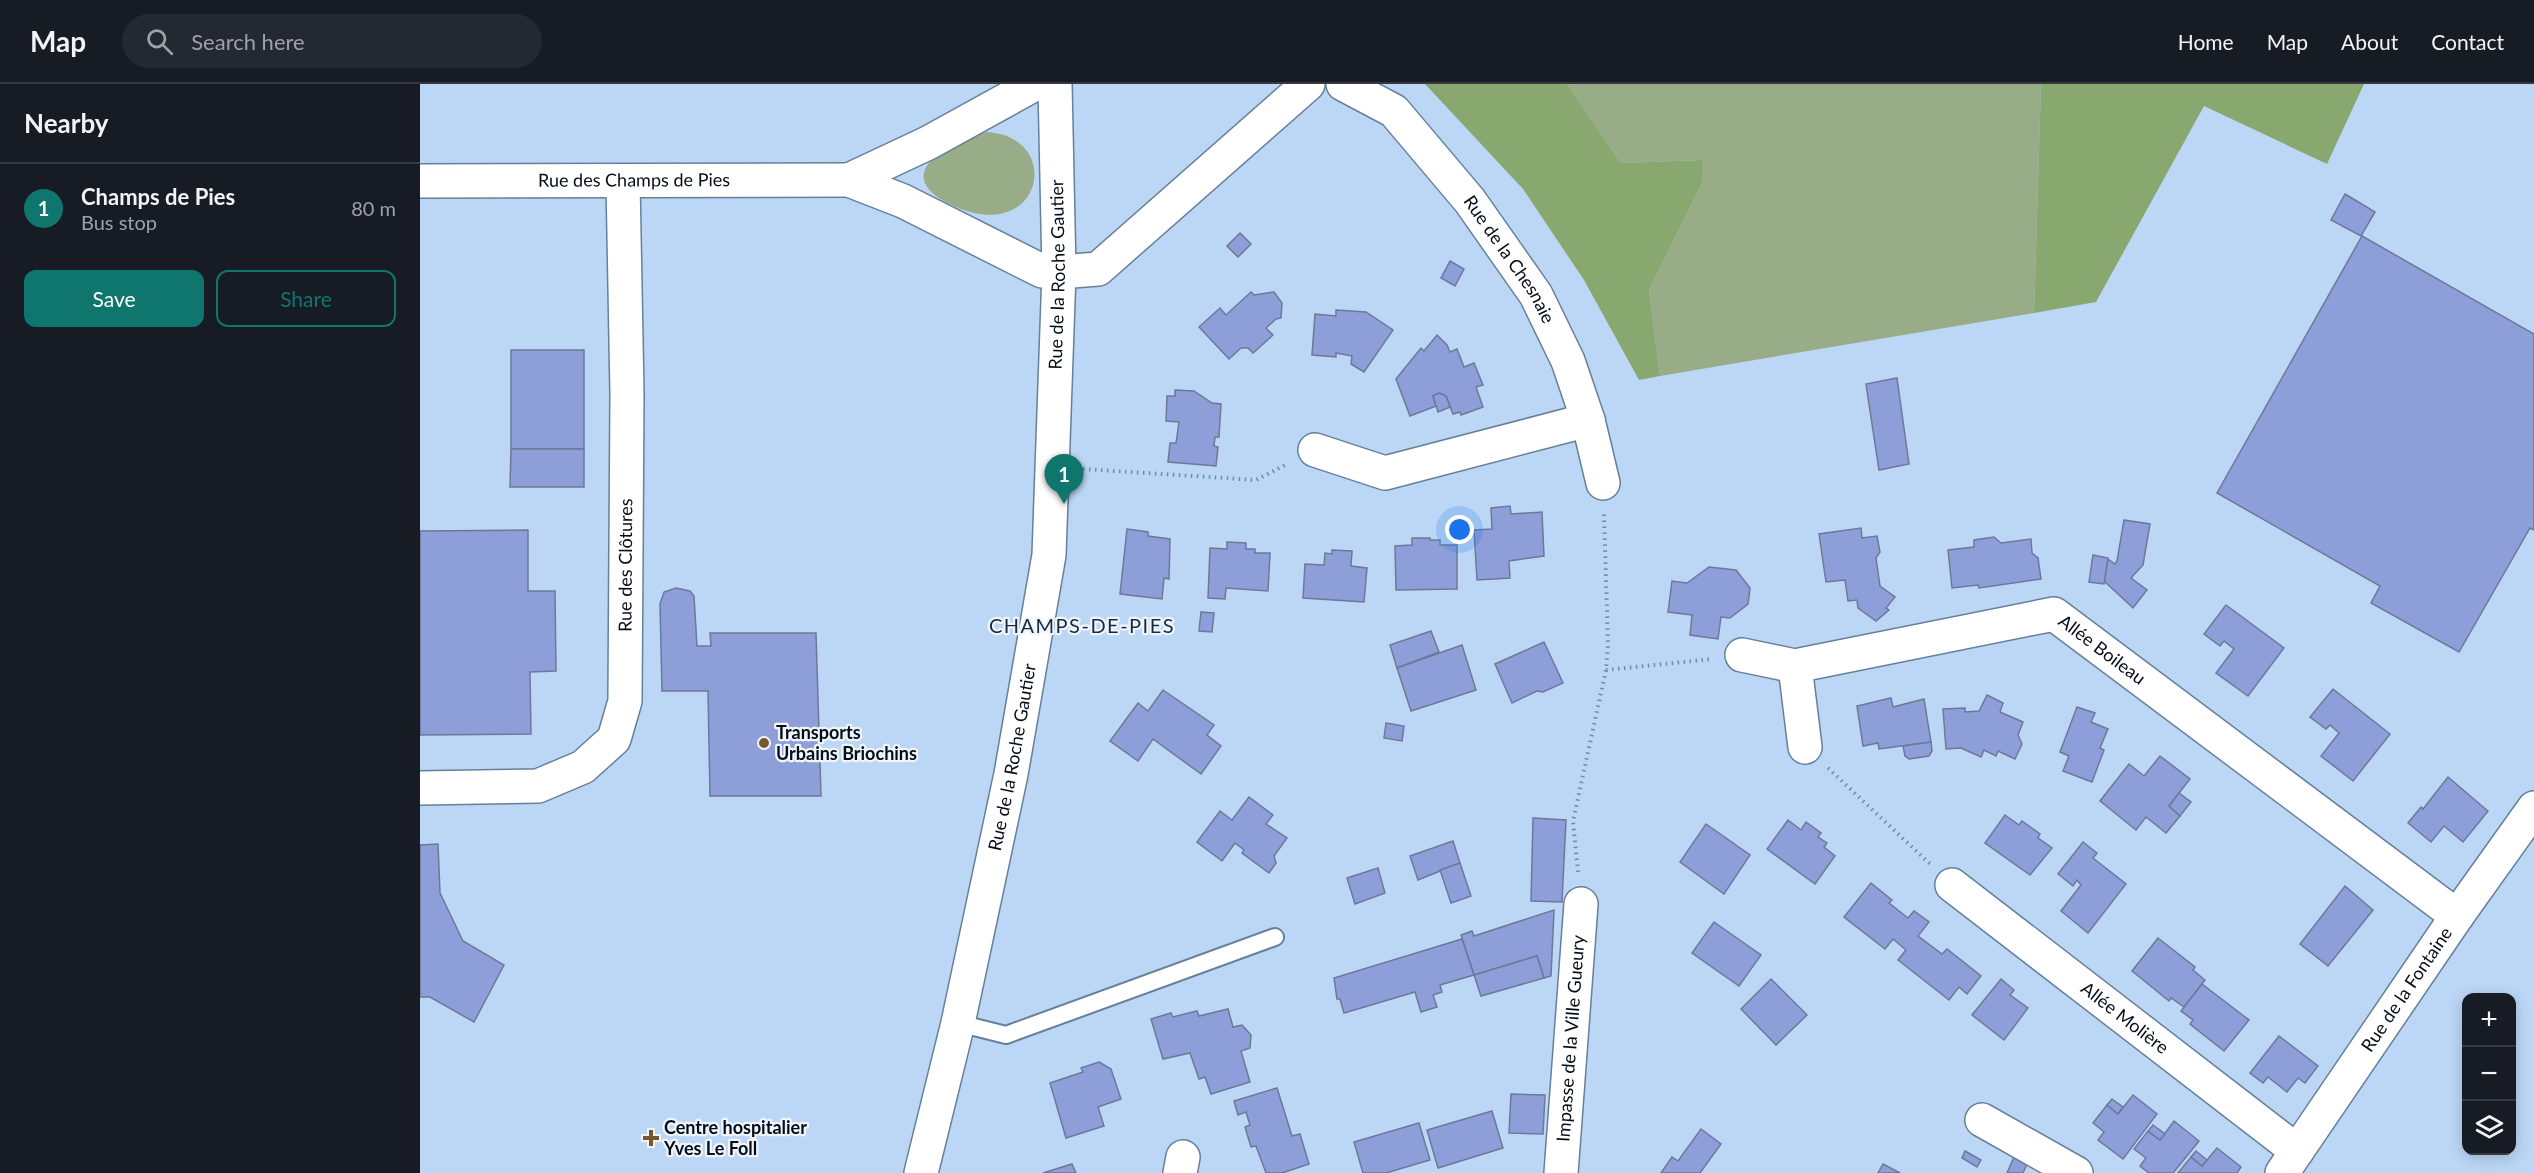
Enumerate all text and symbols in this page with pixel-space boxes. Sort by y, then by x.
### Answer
search box [122,14,542,68]
text: Map [30,24,86,58]
icon: search [143,25,176,58]
text: Search here [191,28,305,55]
text: Home [2178,29,2234,54]
text: Map [2267,29,2308,54]
text: About [2341,29,2398,54]
text: Contact [2431,29,2504,54]
text: Nearby [24,107,109,139]
street label: Rue des Champs de Pies [538,168,730,191]
street label: Rue de la Roche Gautier [1044,179,1069,370]
text: Champs de Pies [81,183,235,210]
street label: Rue de la Chesnaie [1459,191,1560,327]
text: 1 [38,196,49,220]
text: 80 m [351,196,396,220]
text: Bus stop [81,210,157,234]
button: Save [24,270,204,327]
button: Share [216,270,396,327]
pin: 1 [1044,454,1084,504]
street label: Rue des Clôtures [613,498,636,632]
your location [1445,515,1474,544]
street label: Allée Boileau [2055,609,2150,689]
district label: CHAMPS-DE-PIES [989,613,1175,637]
street label: Rue de la Roche Gautier [983,661,1040,852]
place label: Transports Urbains Briochins [776,721,917,764]
marker: Transports Urbains Briochins [757,736,771,750]
street label: Rue de la Fontaine [2356,922,2456,1055]
street label: Impasse de la Ville Gueury [1551,933,1589,1143]
street label: Allée Molière [2077,977,2173,1058]
map controls [2462,993,2516,1155]
button: + [2462,993,2516,1047]
button: − [2462,1047,2516,1101]
button: layers [2462,1101,2516,1155]
place label: Centre hospitalier Yves Le Foll [663,1116,807,1159]
marker: Centre hospitalier Yves Le Foll [642,1129,660,1147]

